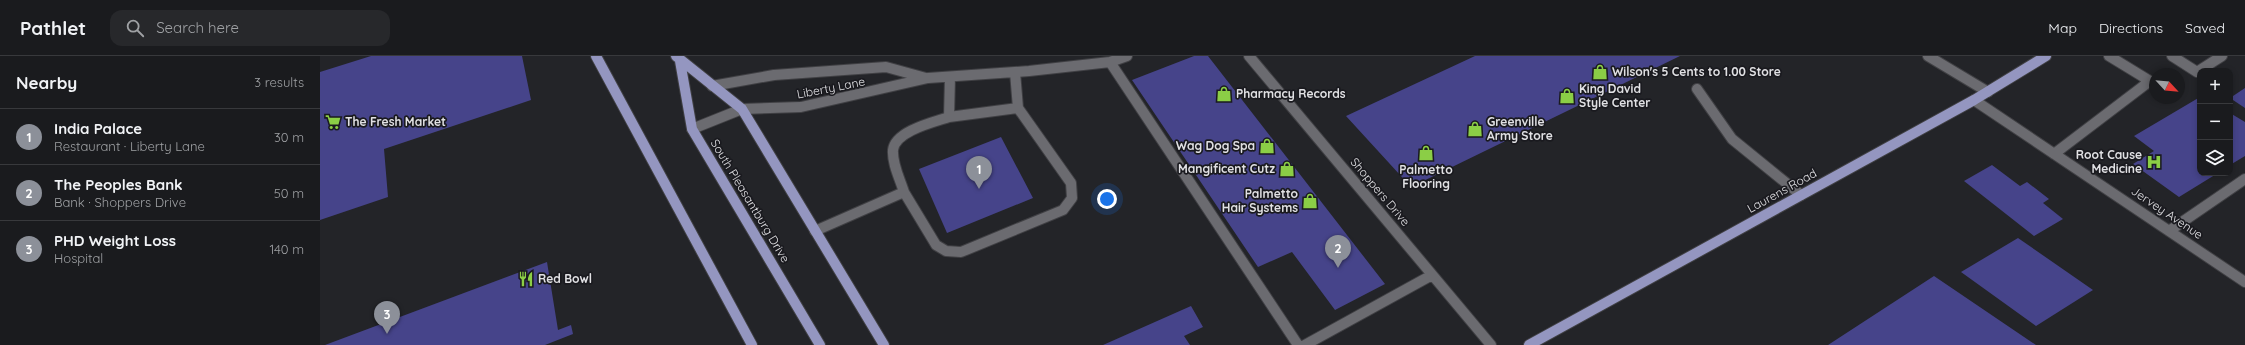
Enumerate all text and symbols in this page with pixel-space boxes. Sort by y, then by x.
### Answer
search box [110,10,390,46]
text: Pathlet [20,16,86,40]
icon: search [124,17,146,39]
text: Search here [156,18,239,37]
text: Map [2048,19,2077,37]
text: Directions [2099,19,2163,37]
text: Saved [2185,19,2225,37]
shop icon: Wilson's 5 Cents to 1.00 Store [1591,63,1609,81]
place label: Wilson's 5 Cents to 1.00 Store [1612,64,1781,79]
north arrow [2149,68,2185,104]
map controls [2197,68,2233,176]
button: + [2197,68,2233,104]
text: Nearby [16,72,77,93]
text: 3 results [254,74,304,90]
street label: Liberty Lane [796,74,866,101]
place label: King David Style Center [1579,81,1651,110]
shop icon: Pharmacy Records [1215,85,1233,103]
place label: Pharmacy Records [1236,86,1346,101]
shop icon: King David Style Center [1558,87,1576,105]
button: − [2197,104,2233,140]
supermarket icon: The Fresh Market [324,113,342,131]
place label: The Fresh Market [345,114,446,129]
place label: Greenville Army Store [1487,114,1553,143]
text: India Palace [54,119,142,138]
shop icon: Greenville Army Store [1466,120,1484,138]
text: 1 [26,129,32,145]
text: 30 m [274,129,304,145]
street label: South Pleasantburg Drive [708,136,793,265]
shop icon: Wag Dog Spa [1258,137,1276,155]
text: Restaurant · Liberty Lane [54,138,205,154]
place label: Wag Dog Spa [1176,138,1255,153]
button: layers [2197,140,2233,176]
shop icon: Palmetto Flooring [1417,144,1435,162]
place label: Root Cause Medicine [2076,147,2142,176]
hospital icon: Root Cause Medicine [2145,153,2163,171]
street label: Shoppers Drive [1347,154,1413,229]
pin: 1 [966,156,992,189]
shop icon: Mangificent Cutz [1278,160,1296,178]
place label: Mangificent Cutz [1178,161,1275,176]
place label: Palmetto Flooring [1399,162,1453,191]
street label: Laurens Road [1744,165,1819,216]
text: The Peoples Bank [54,175,183,194]
street label: Jervey Avenue [2129,183,2206,242]
text: 2 [25,185,33,201]
text: 50 m [274,185,304,201]
place label: Palmetto Hair Systems [1222,186,1299,215]
your location [1097,189,1117,209]
shop icon: Palmetto Hair Systems [1301,192,1319,210]
text: Bank · Shoppers Drive [54,194,186,210]
text: PHD Weight Loss [54,231,176,250]
pin: 2 [1325,235,1351,268]
text: 3 [26,241,32,257]
text: 140 m [269,241,304,257]
text: Hospital [54,250,103,266]
restaurant icon: Red Bowl [517,270,535,288]
place label: Red Bowl [538,271,592,286]
pin: 3 [374,301,400,334]

